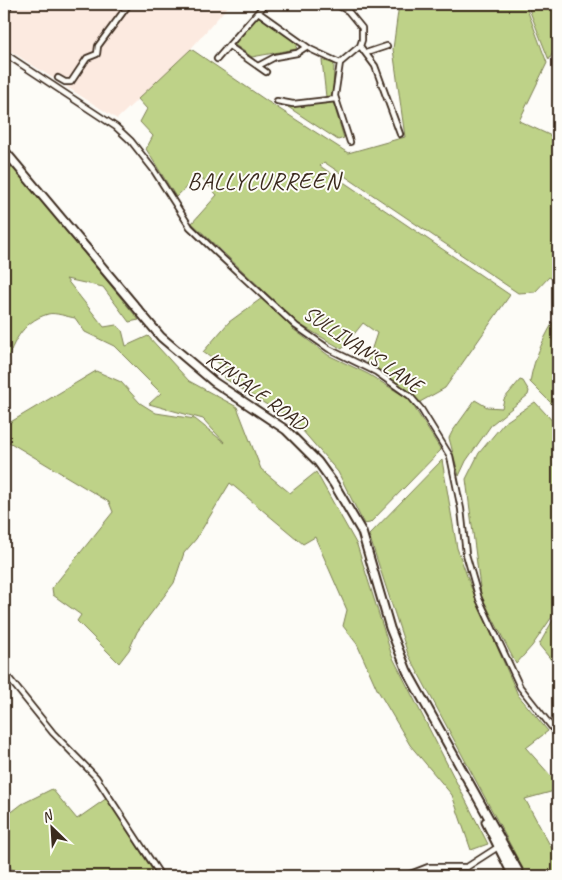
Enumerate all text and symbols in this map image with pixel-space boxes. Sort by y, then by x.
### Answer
district label: BALLYCURREEN [187,166,343,196]
street label: SULLIVAN'S LANE [299,300,429,400]
street label: KINSALE ROAD [201,346,314,438]
north arrow [28,802,78,852]
text: N [39,806,56,826]

